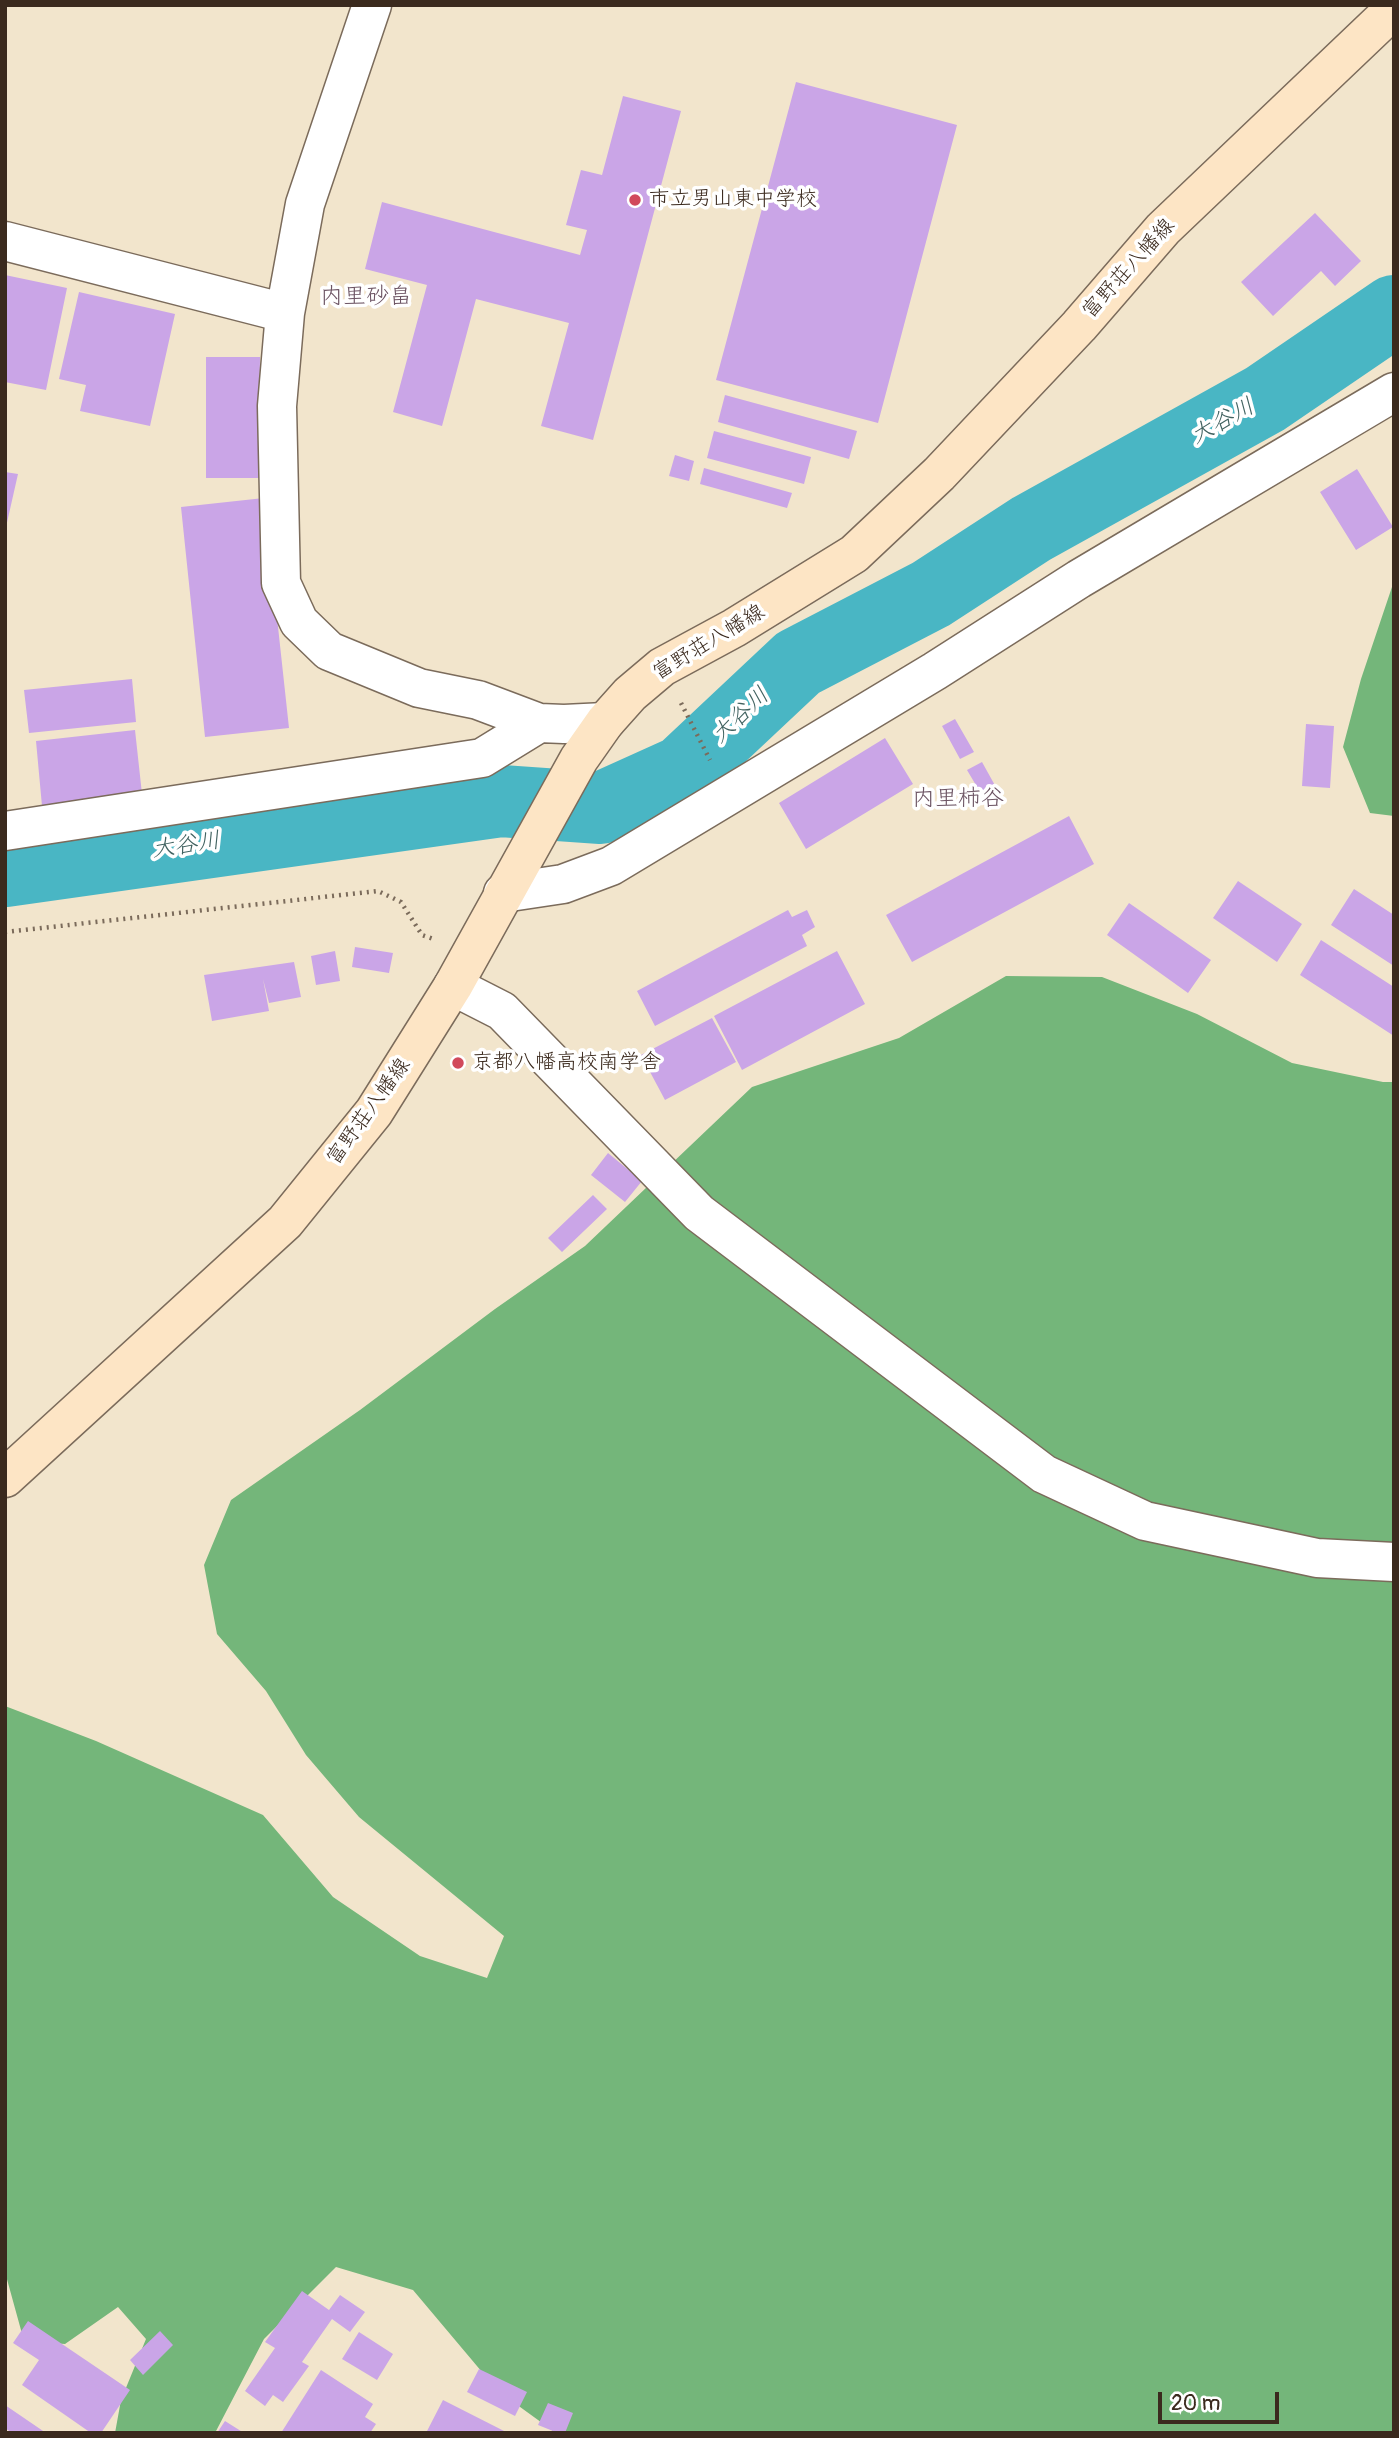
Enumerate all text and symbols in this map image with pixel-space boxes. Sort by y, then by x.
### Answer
place label: 市立男山東中学校 [649,187,817,213]
marker: 市立男山東中学校 [627,192,643,208]
street label: 富野荘八幡線 [1077,214,1181,324]
district label: 内里砂畠 [320,283,412,311]
water label: 大谷川 [1186,393,1260,451]
street label: 富野荘八幡線 [649,600,769,686]
water label: 大谷川 [706,682,776,750]
district label: 内里柿谷 [912,785,1004,813]
water label: 大谷川 [150,828,222,864]
place label: 京都八幡高校南学舎 [472,1050,661,1076]
street label: 富野荘八幡線 [322,1054,416,1170]
marker: 京都八幡高校南学舎 [450,1055,466,1071]
scale bar [1161,2378,1282,2422]
text: 20 m [1171,2390,1220,2417]

